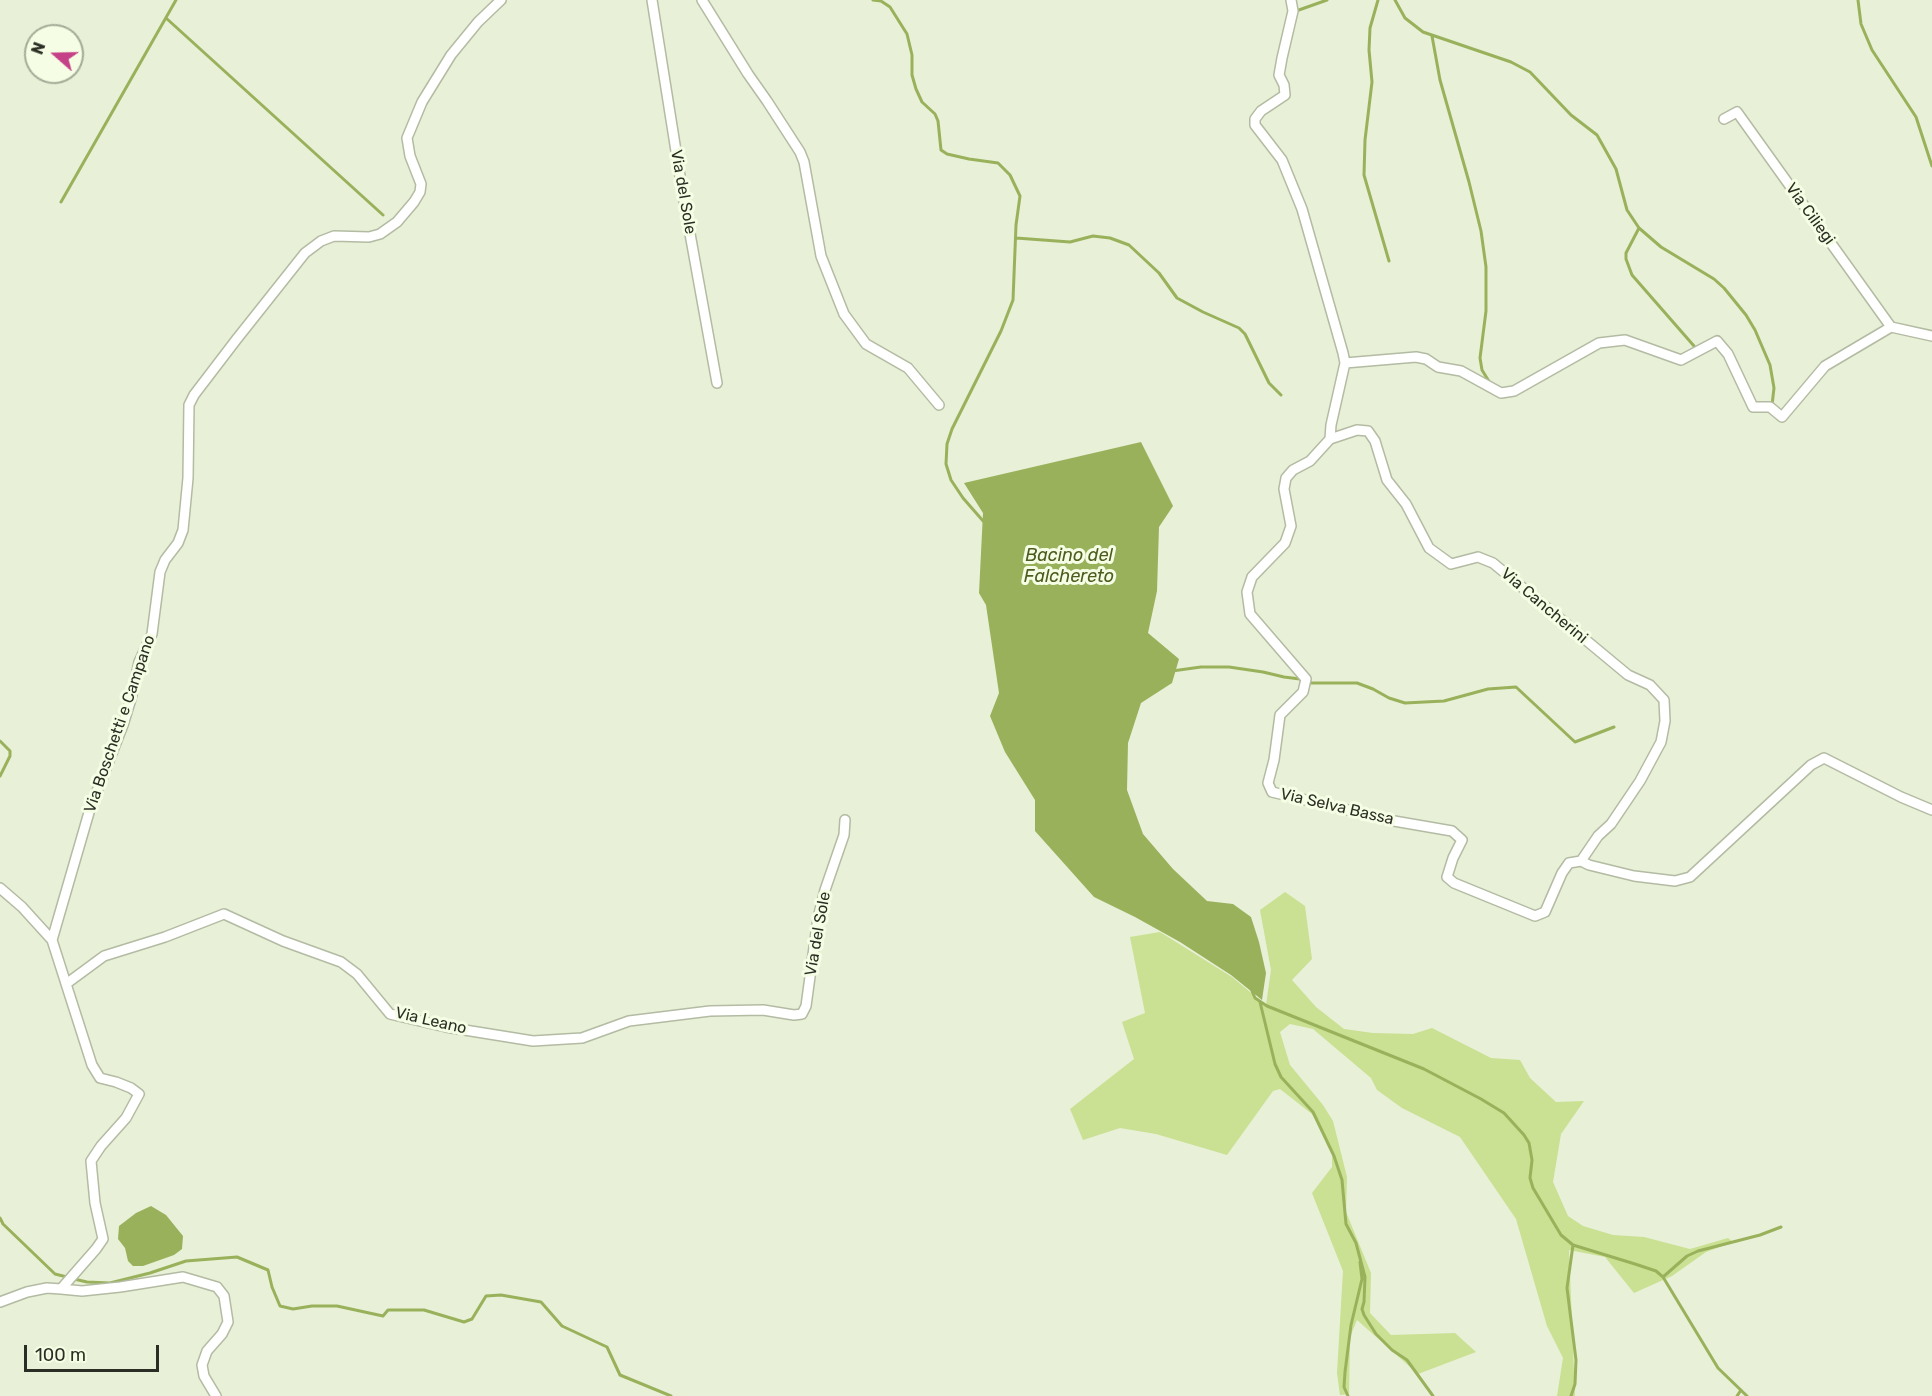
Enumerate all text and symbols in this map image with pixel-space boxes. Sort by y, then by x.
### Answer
north arrow [24,24,84,84]
text: N [28,40,49,57]
street label: Via del Sole [666,148,700,236]
street label: Via Ciliegi [1781,179,1839,249]
water label: Bacino del Falchereto [1024,545,1114,588]
street label: Via Cancherini [1497,564,1591,648]
street label: Via Boschetti e Campano [81,633,159,815]
street label: Via Selva Bassa [1278,785,1396,829]
street label: Via del Sole [801,890,835,978]
street label: Via Leano [393,1003,469,1039]
scale bar [27,1333,162,1371]
text: 100 m [35,1344,86,1366]

